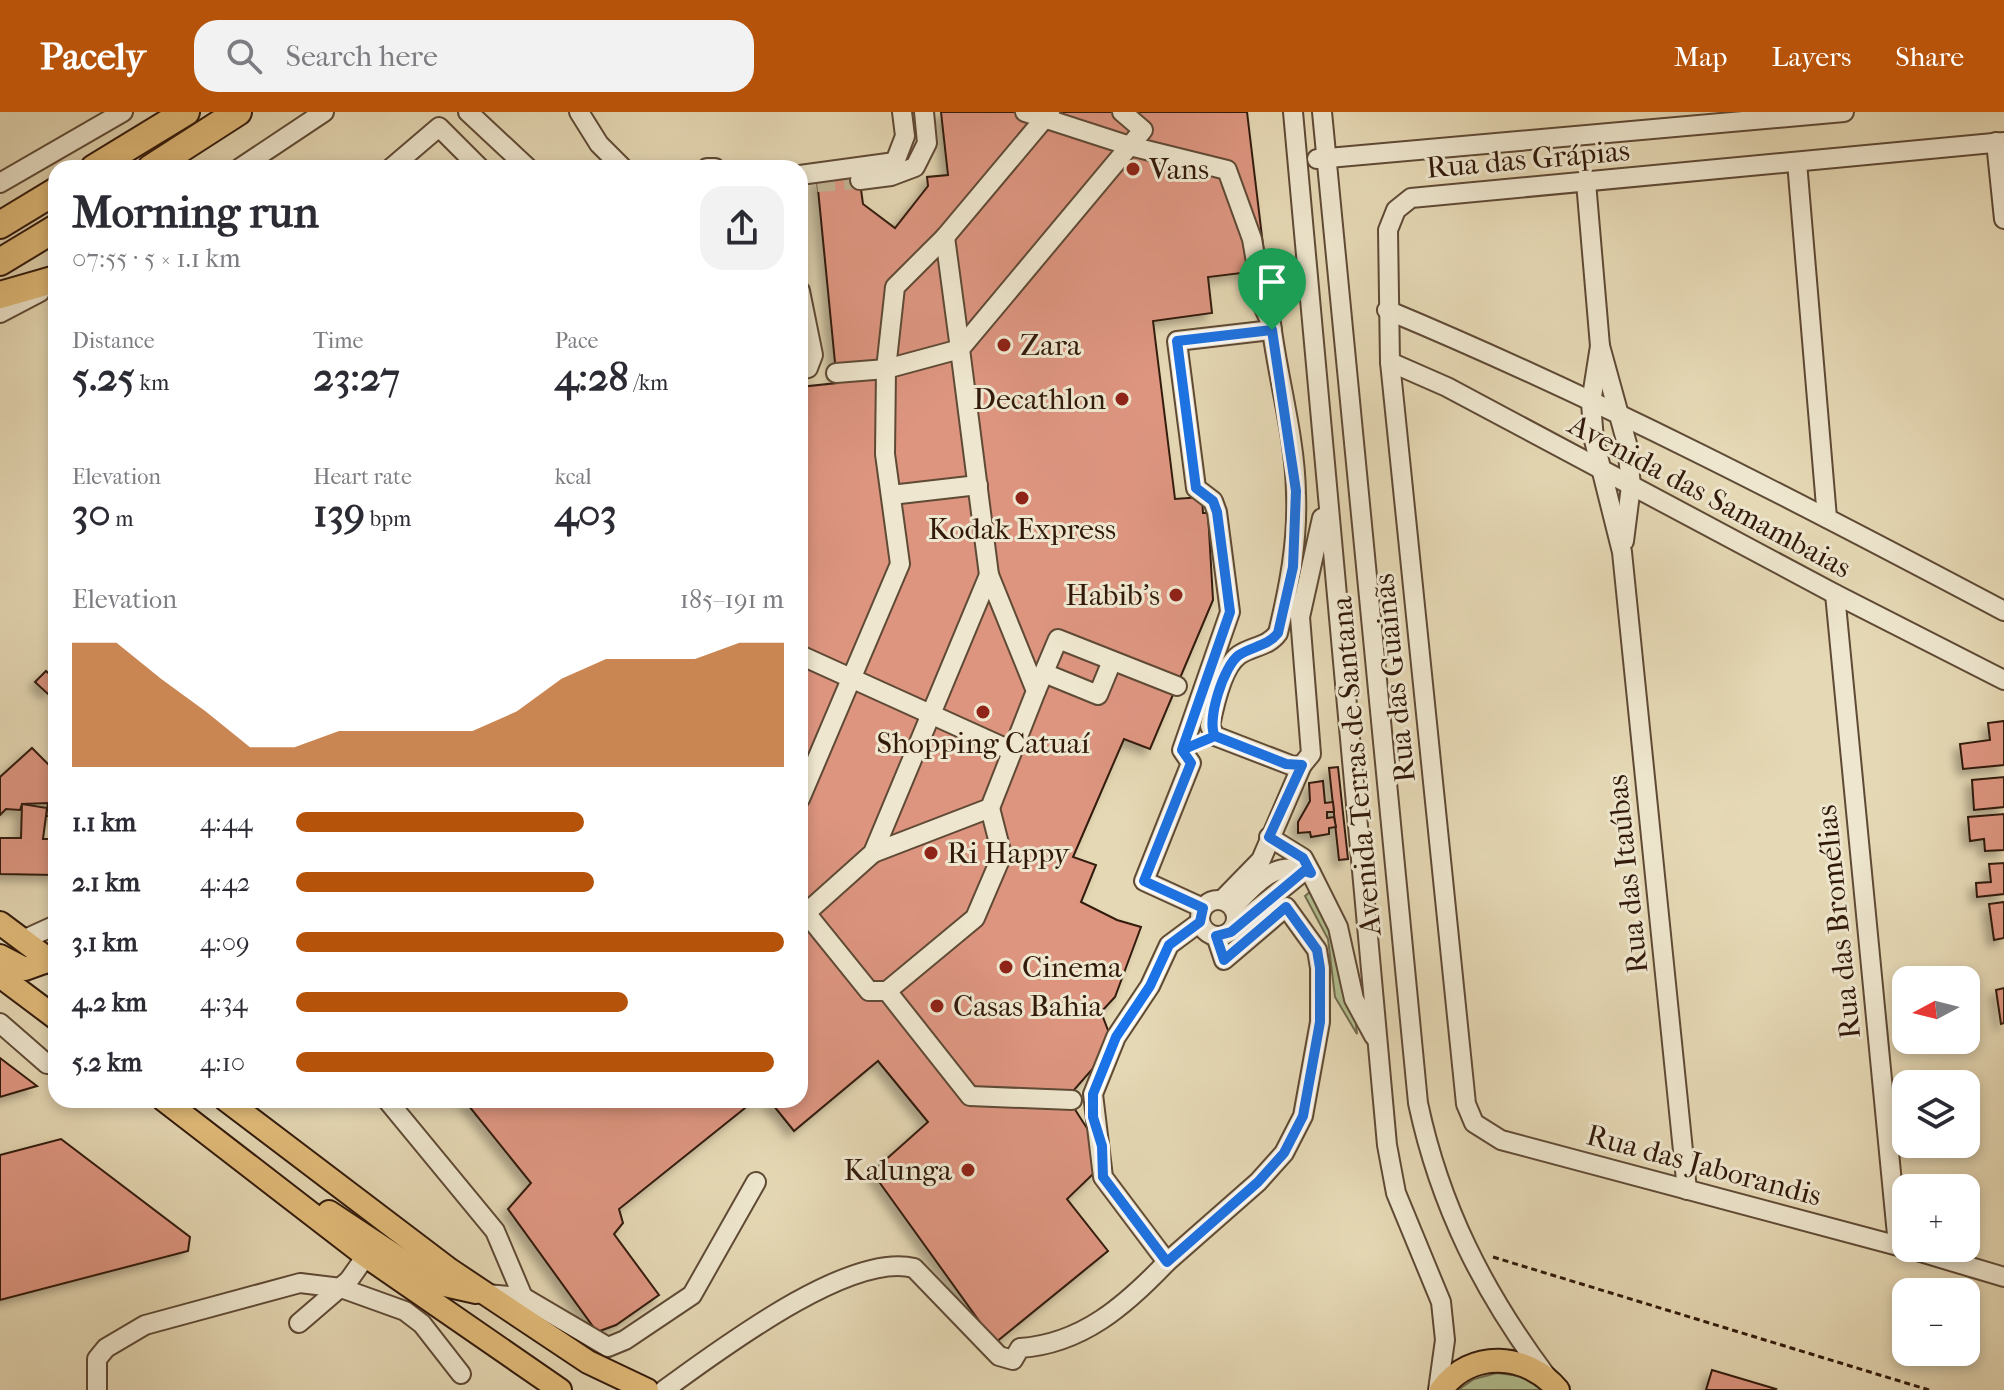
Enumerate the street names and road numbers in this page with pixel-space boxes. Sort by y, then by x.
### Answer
street label: Rua das Grápias [1425,133,1631,186]
street label: Avenida das Samambaias [1562,407,1857,586]
street label: Rua das Guainãs [1366,572,1423,784]
street label: Avenida Terras de Santana [1324,594,1389,938]
street label: Rua das Itaúbas [1600,773,1655,975]
street label: Rua das Bromélias [1809,803,1868,1041]
street label: Rua das Jaborandis [1583,1117,1825,1214]

